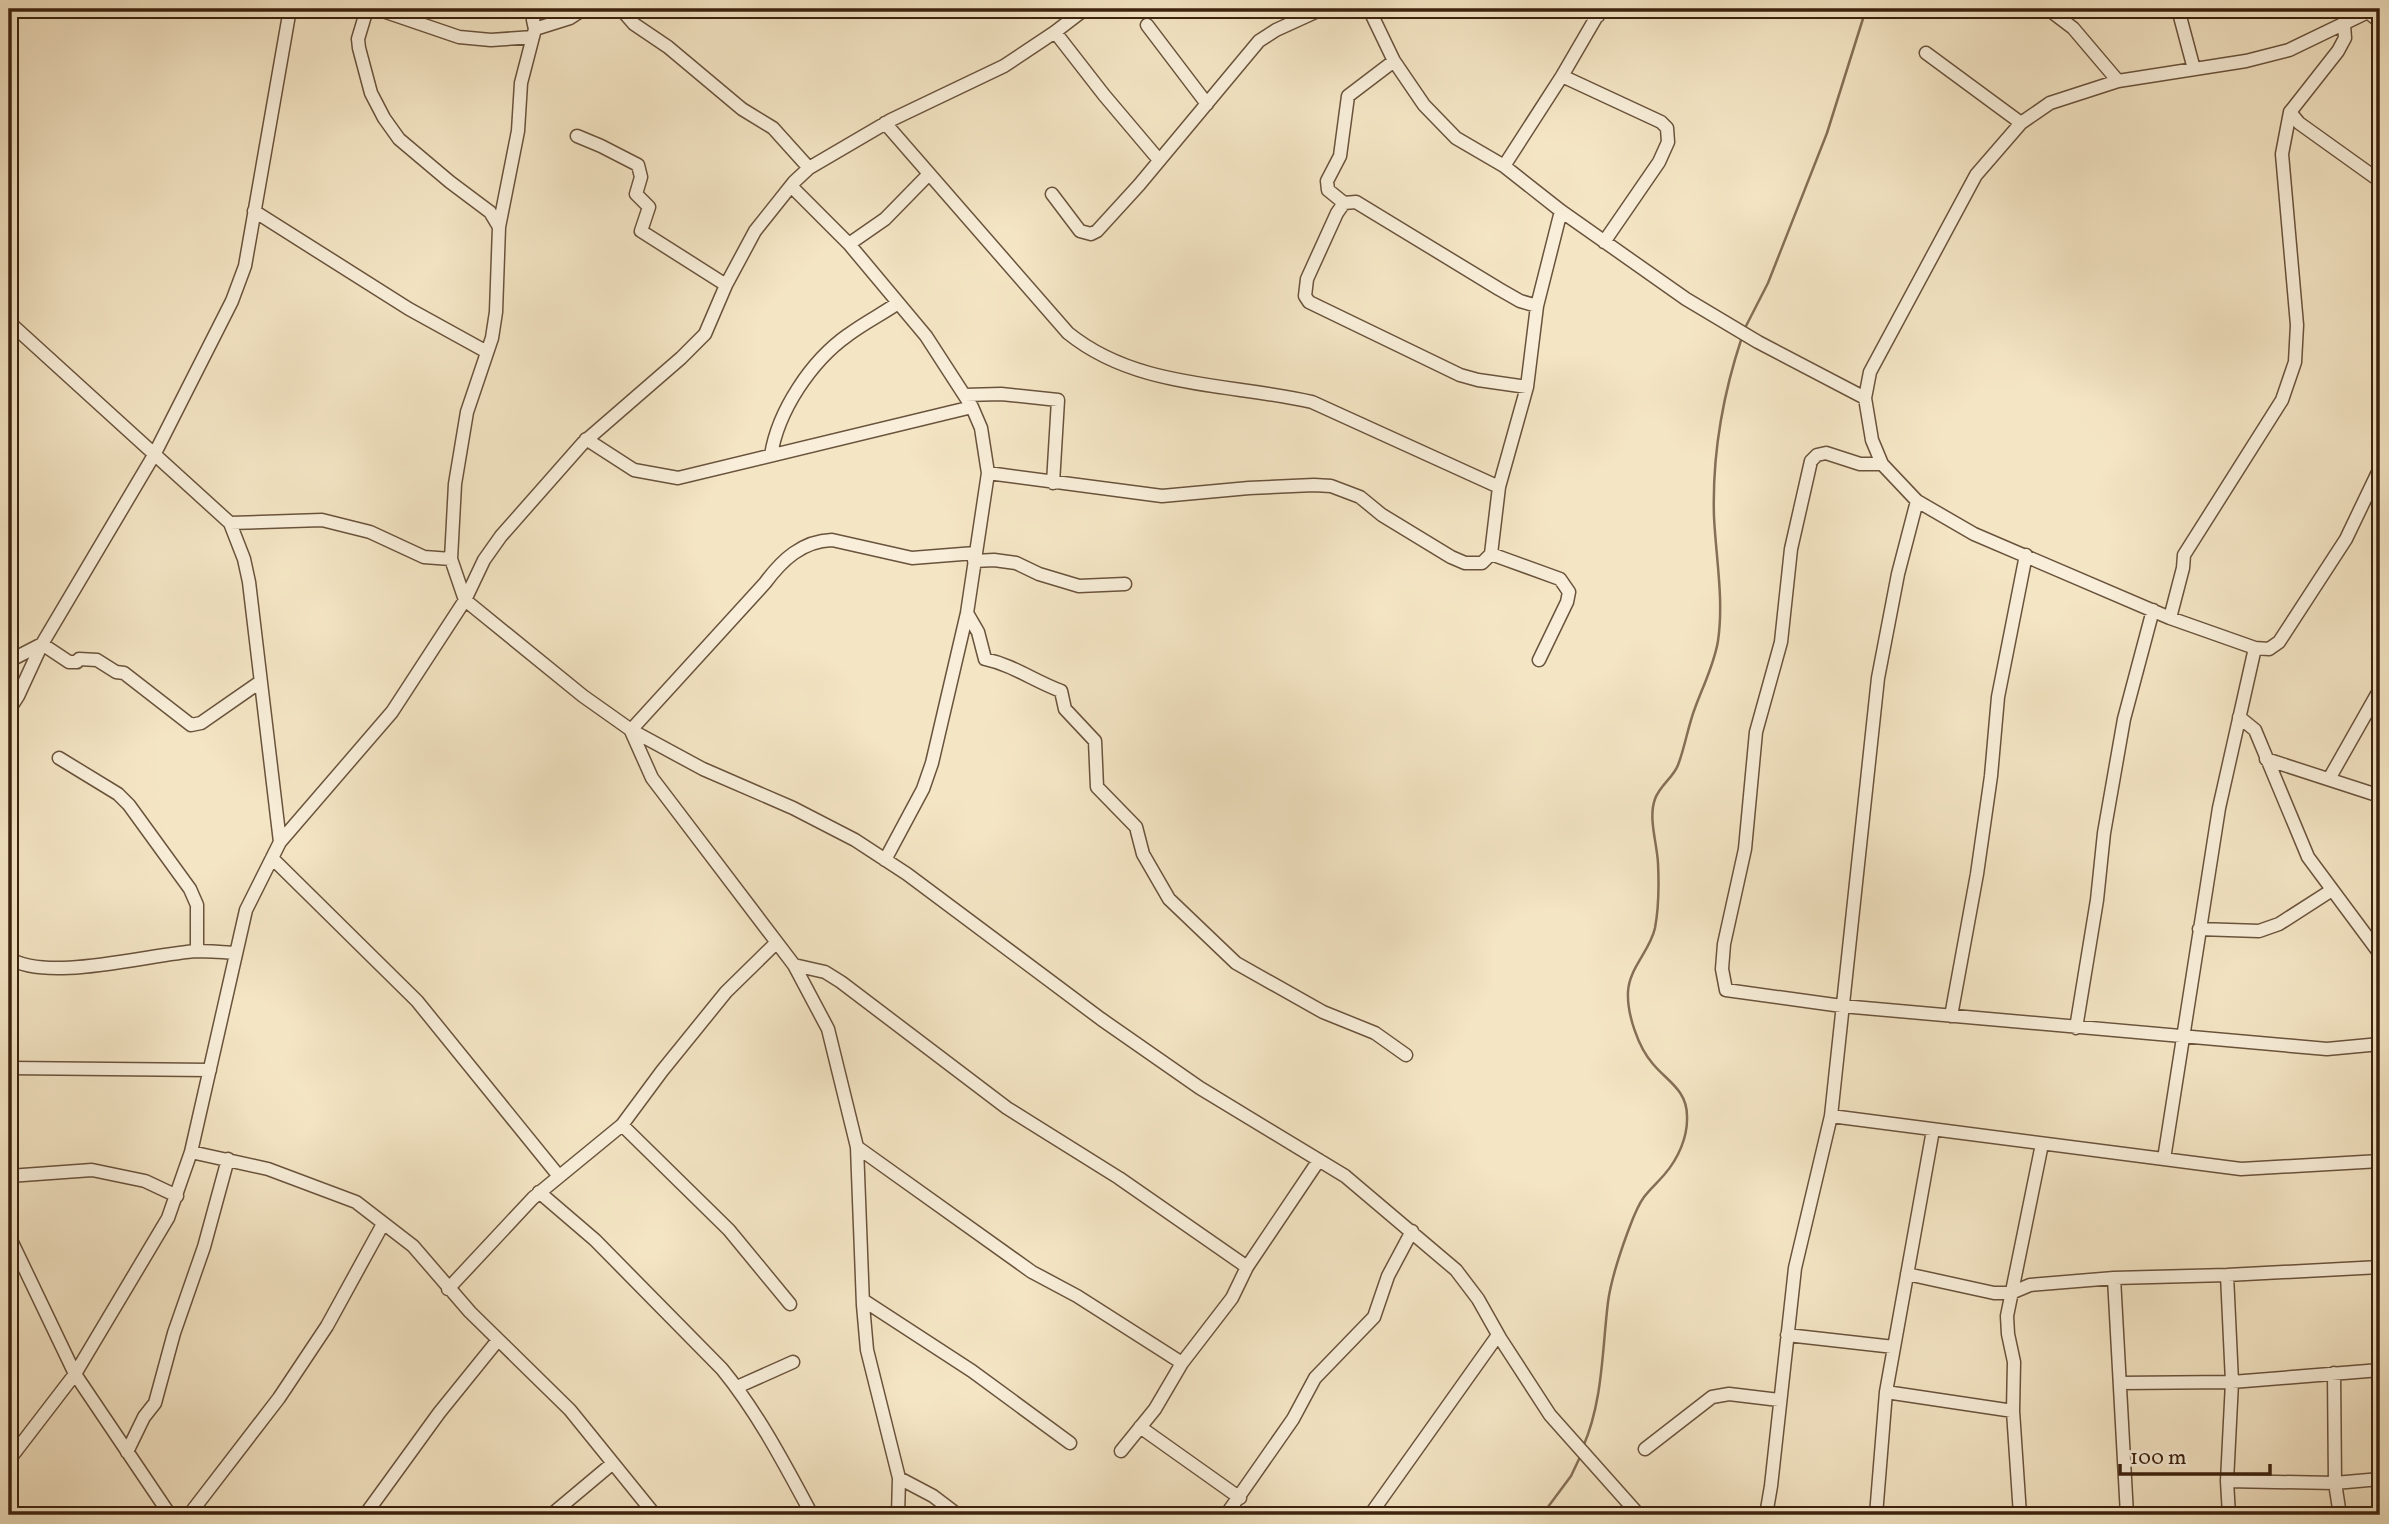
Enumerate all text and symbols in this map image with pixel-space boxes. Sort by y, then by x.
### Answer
scale bar [2120,1433,2270,1477]
text: 100 m [2130,1444,2187,1473]

